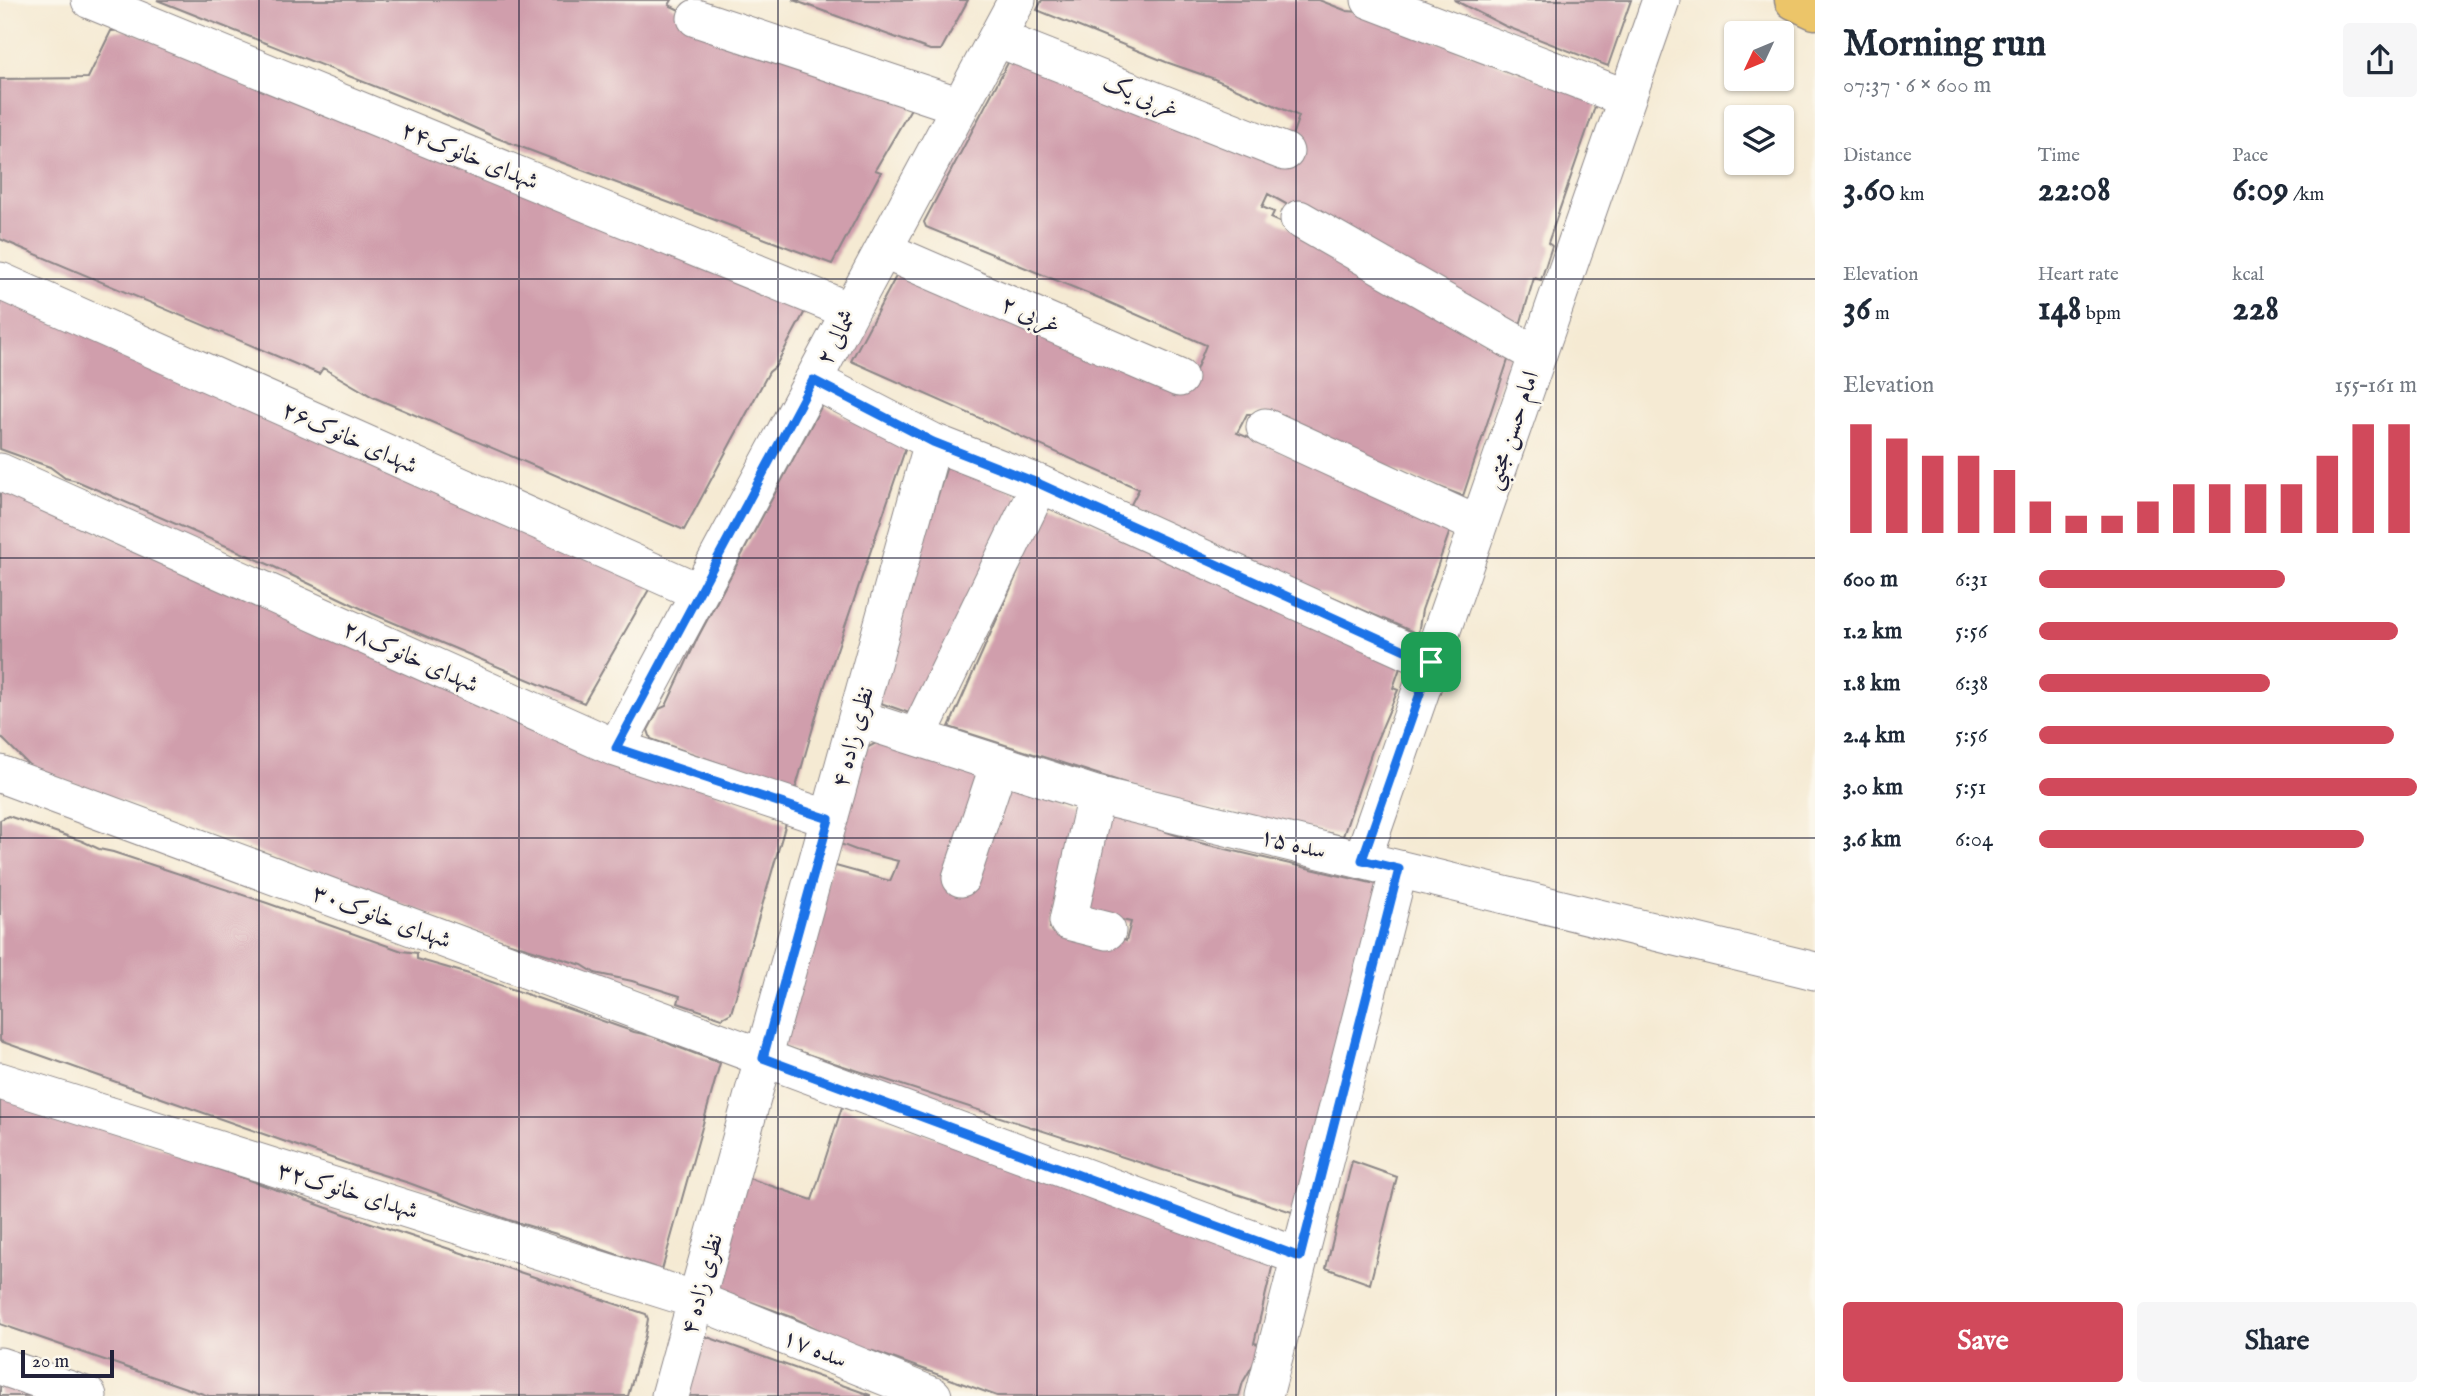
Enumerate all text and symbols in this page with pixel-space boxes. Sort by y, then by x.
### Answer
north arrow [1724,21,1794,91]
map controls [1724,21,1794,175]
text: Morning run [1843,21,2046,69]
button: share [2343,23,2417,97]
street label: غربی یک [1098,67,1183,126]
text: 07:37 · 6 × 600 m [1843,71,1991,100]
button: layers [1724,105,1794,175]
street label: شهدای خانوک۲۴ [396,115,543,198]
text: Distance [1843,144,1912,168]
text: Time [2038,144,2080,168]
text: Pace [2232,144,2268,168]
text: 3.60 [1843,168,1896,213]
text: 22:08 [2038,168,2111,213]
text: 6:09 [2232,168,2289,213]
text: km [1896,183,1925,207]
text: /km [2289,183,2324,207]
text: Elevation [1843,263,1918,287]
text: Heart rate [2038,263,2119,287]
text: kcal [2232,263,2264,287]
text: 36 [1843,287,1871,332]
text: 148 [2038,287,2082,332]
text: 228 [2232,287,2279,332]
street label: ۲ غربی [996,289,1065,342]
text: m [1871,302,1890,326]
text: bpm [2082,302,2121,326]
street label: شمالی ۲ [810,304,865,371]
street label: امام حسن مجتبی [1478,367,1551,495]
text: Elevation [1843,371,1934,400]
text: 155–161 m [2335,371,2417,400]
street label: شهدای خانوک۲۶ [277,395,422,482]
text: 600 m [1843,565,1898,594]
text: 6:31 [1955,565,1988,594]
street label: شهدای خانوک۲۸ [338,614,483,701]
text: 1.2 km [1843,617,1902,646]
text: 5:56 [1955,617,1987,646]
pin [1401,632,1461,692]
icon: arrive [1412,643,1450,681]
text: 1.8 km [1843,669,1901,698]
text: 6:38 [1955,669,1988,698]
street label: نظری زاده ۴ [825,683,882,791]
text: 2.4 km [1843,721,1905,750]
text: 5:56 [1955,721,1987,750]
text: 3.0 km [1843,773,1903,802]
text: 5:51 [1955,773,1986,802]
street label: سده ۱۵ [1256,821,1329,868]
text: 3.6 km [1843,825,1901,854]
text: 6:04 [1955,825,1993,854]
street label: شهدای خانوک۳۰ [308,878,455,957]
street label: شهدای خانوک۳۲ [273,1155,422,1228]
street label: نظری زاده ۴ [674,1230,731,1338]
button: Save [1843,1302,2123,1382]
button: Share [2137,1302,2417,1382]
street label: سده ۱۷ [778,1322,851,1376]
scale bar [21,1347,114,1379]
text: 20 m [32,1350,69,1374]

